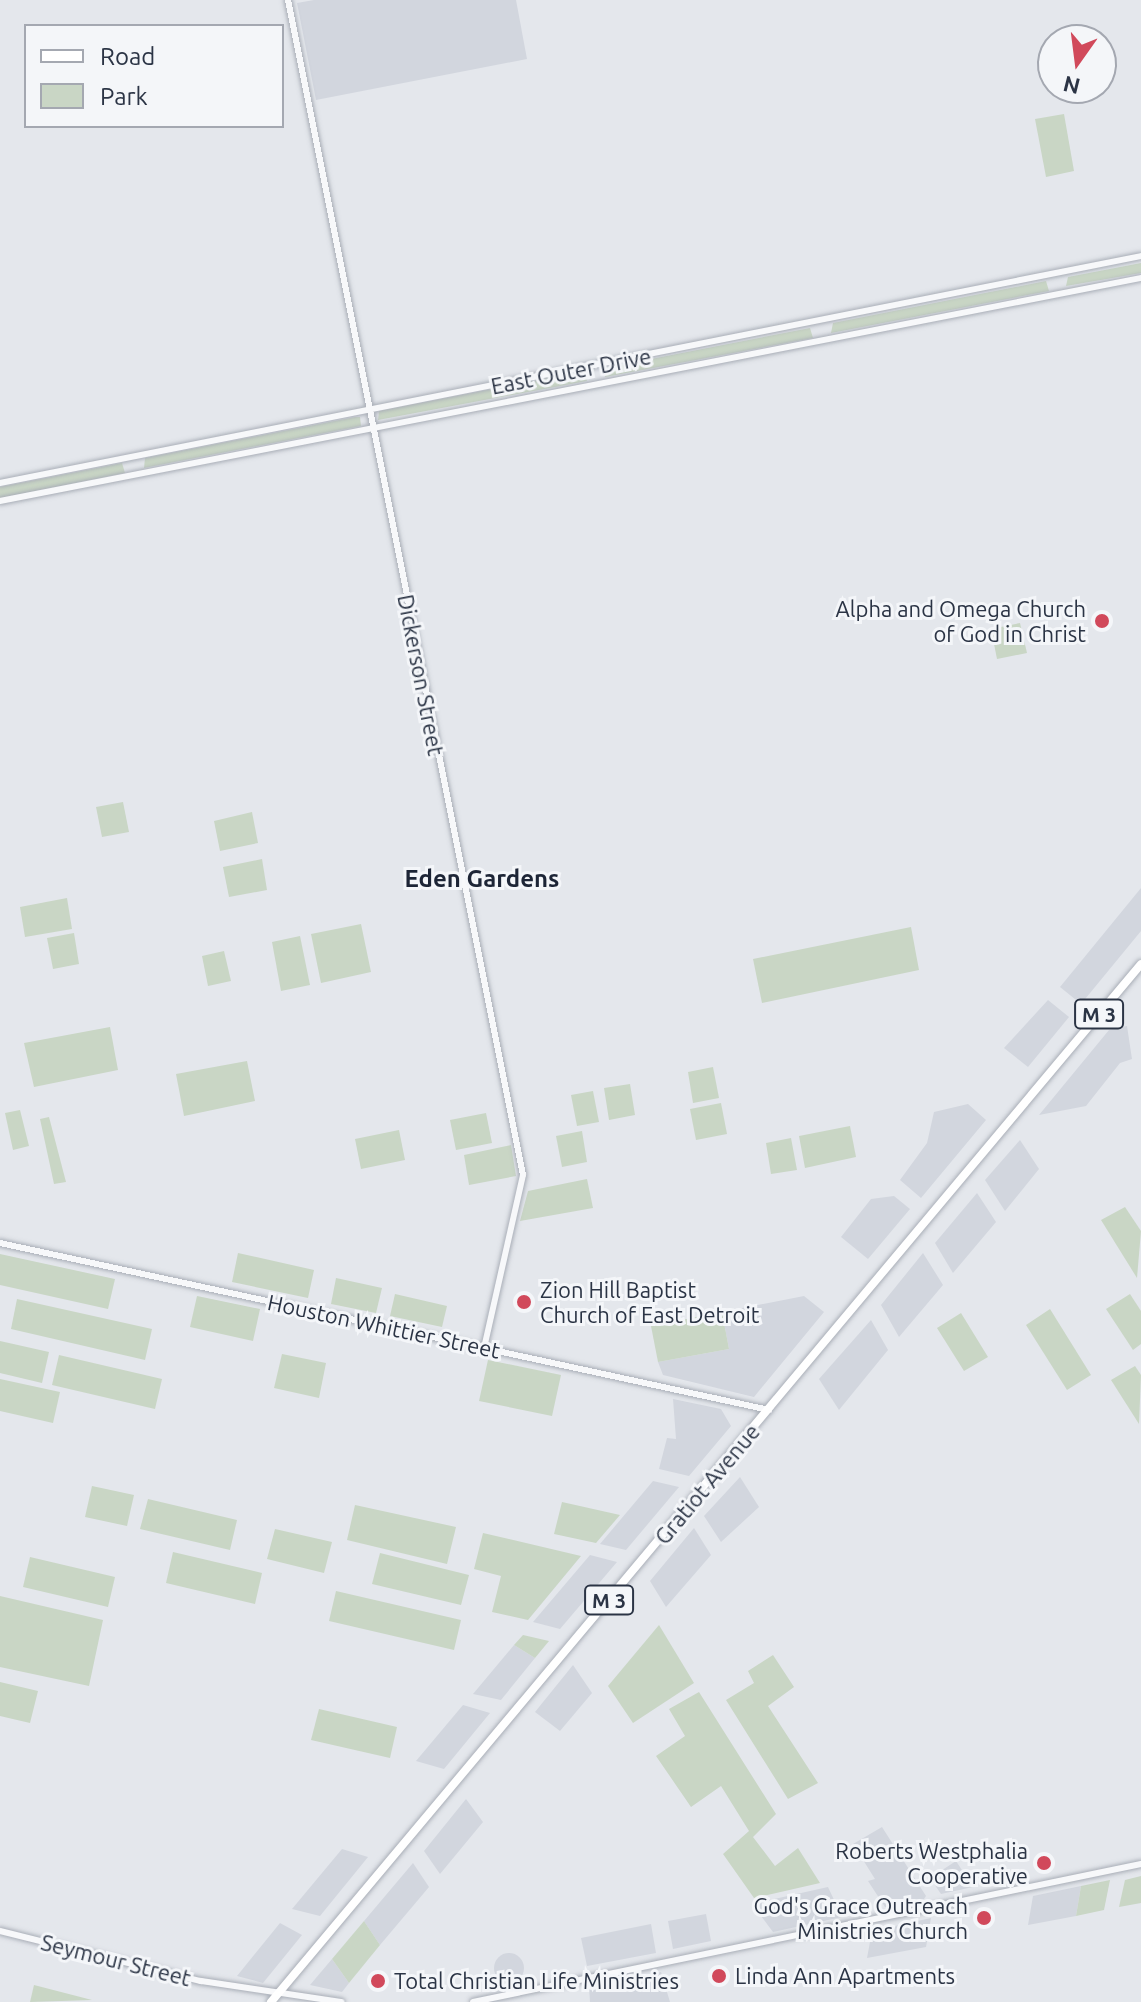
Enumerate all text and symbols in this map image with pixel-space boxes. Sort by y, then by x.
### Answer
legend [24,24,284,128]
north arrow [1037,24,1117,104]
text: Road [100,43,155,70]
text: N [1061,72,1083,100]
text: Park [100,83,148,110]
street label: East Outer Drive [489,343,653,399]
street label: Dickerson Street [392,592,450,758]
place label: Alpha and Omega Church of God in Christ [835,595,1086,646]
marker: Alpha and Omega Church of God in Christ [1093,612,1111,630]
district label: Eden Gardens [405,865,559,893]
road number: M 3 [1073,998,1125,1030]
place label: Zion Hill Baptist Church of East Detroit [540,1276,759,1328]
street label: Houston Whittier Street [265,1288,503,1364]
marker: Zion Hill Baptist Church of East Detroit [515,1293,533,1311]
street label: Gratiot Avenue [649,1418,765,1550]
road number: M 3 [583,1584,635,1616]
place label: Roberts Westphalia Cooperative [835,1837,1028,1888]
marker: Roberts Westphalia Cooperative [1035,1854,1053,1872]
place label: God's Grace Outreach Ministries Church [753,1892,968,1944]
marker: God's Grace Outreach Ministries Church [975,1909,993,1927]
street label: Seymour Street [38,1929,194,1991]
place label: Linda Ann Apartments [735,1963,955,1989]
marker: Linda Ann Apartments [710,1967,728,1985]
place label: Total Christian Life Ministries [394,1968,679,1994]
marker: Total Christian Life Ministries [369,1972,387,1990]

